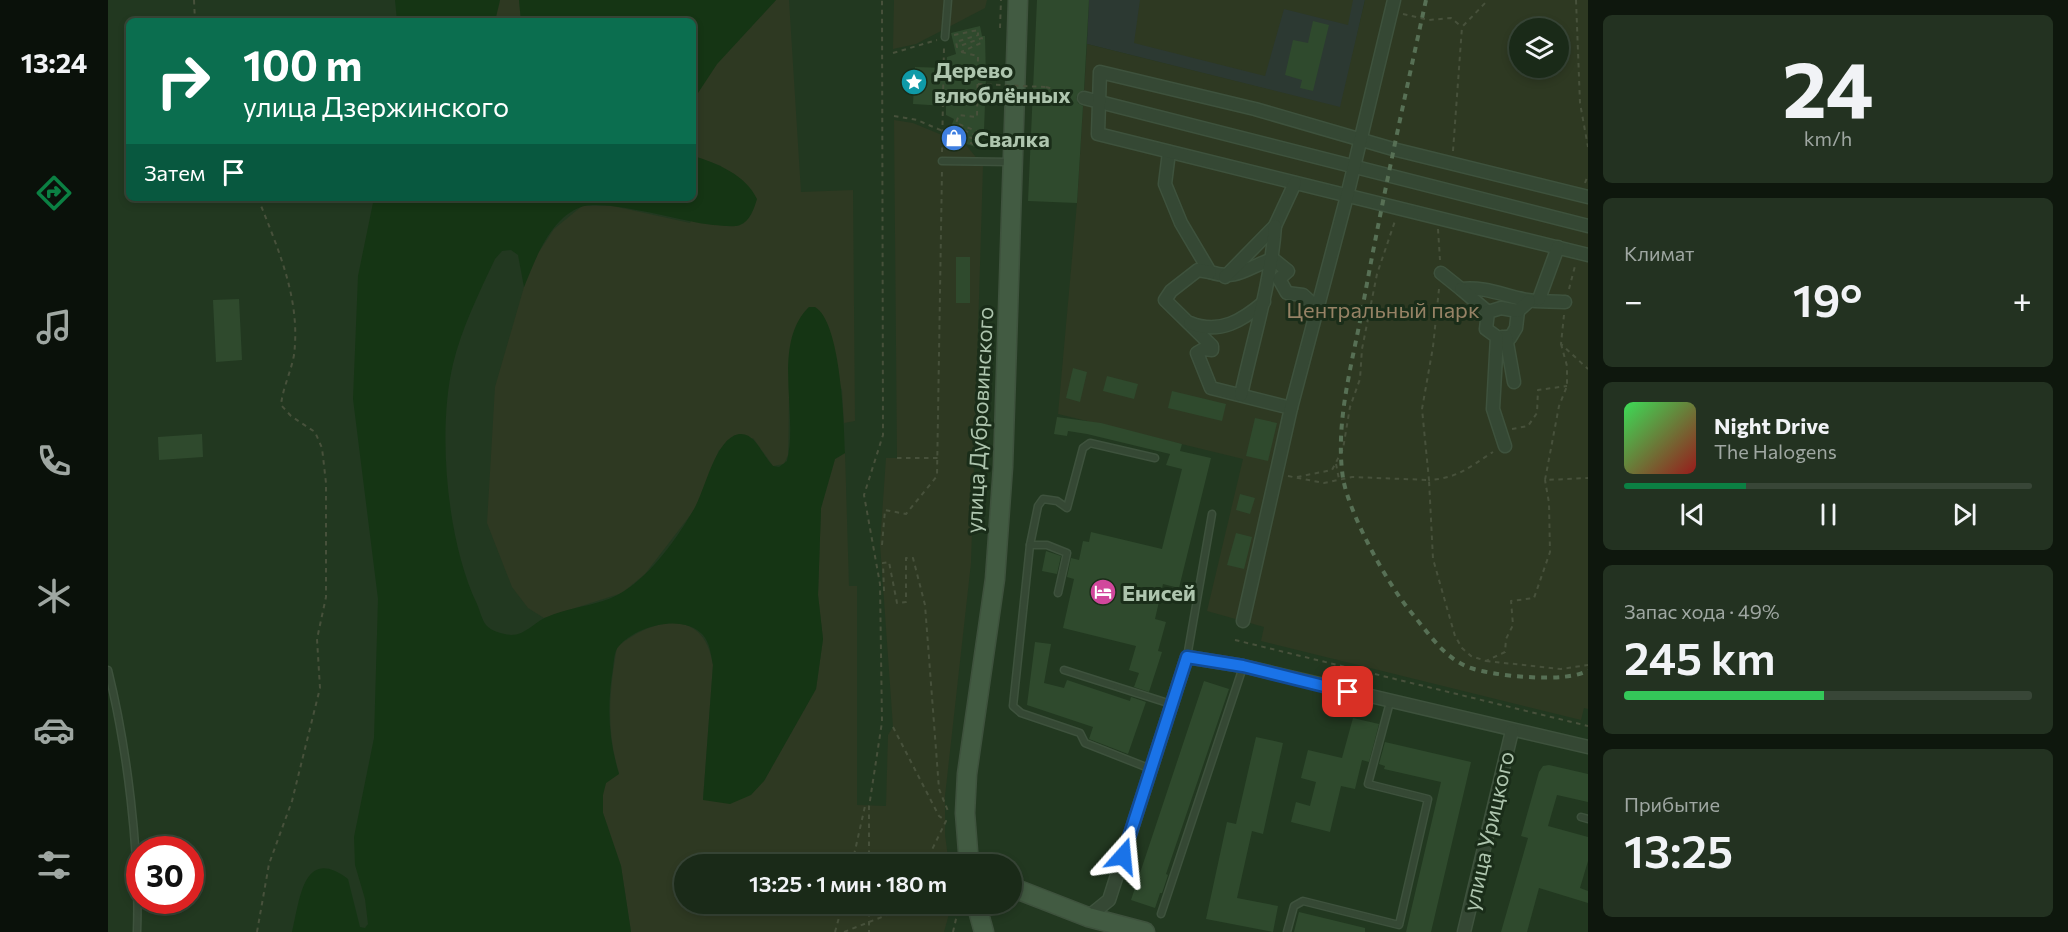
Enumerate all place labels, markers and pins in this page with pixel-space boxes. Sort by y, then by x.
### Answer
place label: Дерево влюблённых [934,56,1071,108]
place icon: Дерево влюблённых [899,67,929,97]
shop icon: Свалка [939,123,969,153]
place label: Свалка [974,125,1050,152]
hotel icon: Енисей [1088,577,1118,607]
place label: Енисей [1122,579,1196,606]
pin [1322,666,1373,717]

